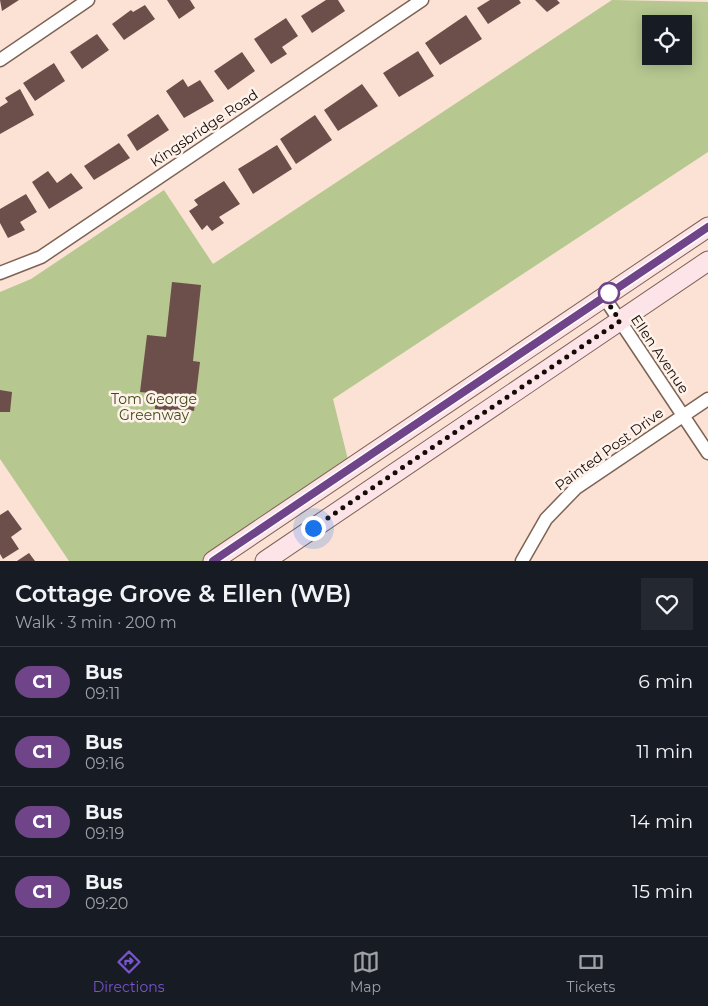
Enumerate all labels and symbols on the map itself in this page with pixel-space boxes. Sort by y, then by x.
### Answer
street label: Kingsbridge Road [147,85,261,171]
unlabelled marker [598,282,620,304]
street label: Ellen Avenue [627,311,693,397]
park label: Tom George Greenway [111,390,197,424]
street label: Painted Post Drive [551,404,667,494]
your location [301,516,326,541]

